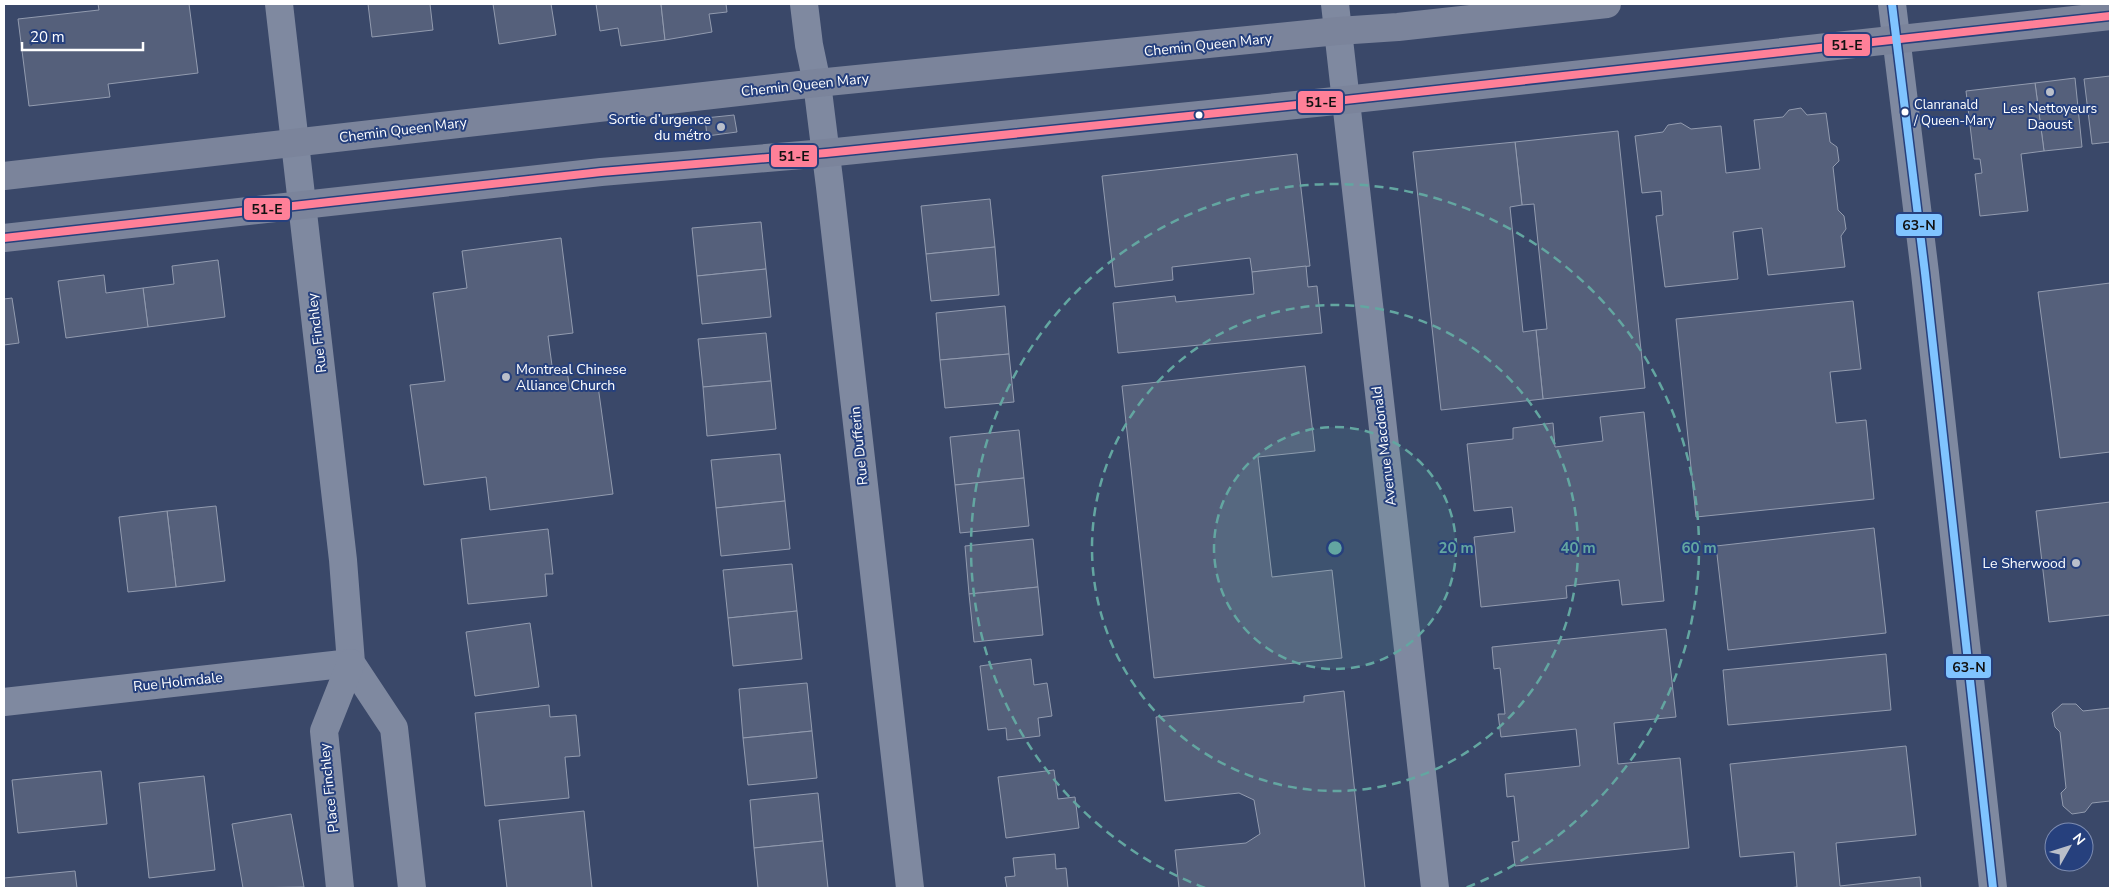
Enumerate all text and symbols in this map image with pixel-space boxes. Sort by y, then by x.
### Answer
scale bar [22,20,144,52]
text: 20 m [30,27,65,47]
street label: Chemin Queen Mary [1143,29,1274,61]
line badge: 51-E [1823,33,1871,57]
text: 51-E [1831,36,1863,55]
street label: Chemin Queen Mary [740,69,871,101]
marker: Les Nettoyeurs Daoust [2044,86,2056,98]
line badge: 51-E [1297,90,1344,114]
text: 51-E [1305,93,1337,112]
place label: Clanranald / Queen-Mary [1913,96,1995,130]
place label: Les Nettoyeurs Daoust [2003,99,2097,134]
marker: Clanranald / Queen-Mary [1900,107,1910,117]
place label: Sortie d’urgence du métro [609,110,711,145]
unlabelled marker [1194,110,1204,120]
street label: Chemin Queen Mary [338,113,469,147]
marker: Sortie d’urgence du métro [715,121,727,133]
line badge: 51-E [770,144,818,168]
text: 51-E [778,147,810,166]
line badge: 51-E [243,197,291,221]
text: 51-E [251,200,283,219]
line badge: 63-N [1895,213,1943,237]
text: 63-N [1902,216,1936,235]
street label: Rue Finchley [303,291,331,374]
place label: Montreal Chinese Alliance Church [516,360,626,395]
marker: Montreal Chinese Alliance Church [500,371,512,383]
street label: Avenue Macdonald [1367,385,1401,507]
street label: Rue Dufferin [845,406,873,486]
text: 20 m [1438,538,1474,558]
text: 40 m [1560,538,1596,558]
text: 60 m [1681,538,1717,558]
centre of rings [1326,539,1344,557]
place label: Le Sherwood [1983,554,2066,573]
marker: Le Sherwood [2070,557,2082,569]
line badge: 63-N [1945,655,1992,679]
text: 63-N [1952,658,1986,677]
street label: Rue Holmdale [132,668,224,696]
street label: Place Finchley [315,742,343,834]
north arrow [2044,822,2094,872]
text: N [2068,829,2089,849]

